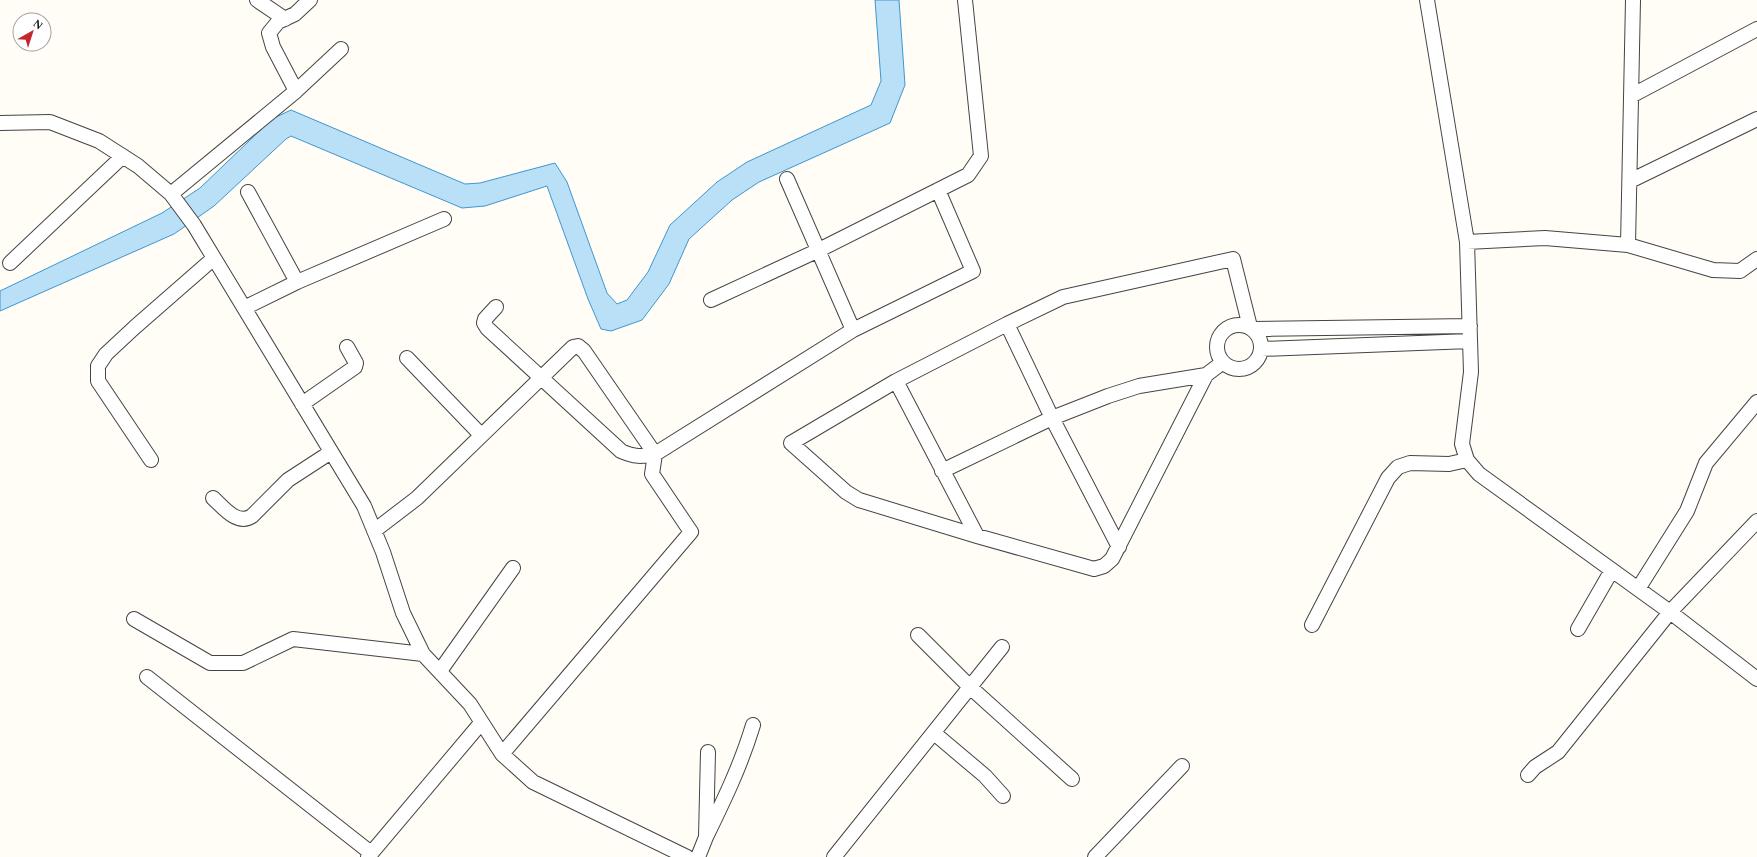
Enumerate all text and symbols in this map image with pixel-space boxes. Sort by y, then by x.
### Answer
north arrow [12,12,52,52]
text: N [29,15,47,34]

